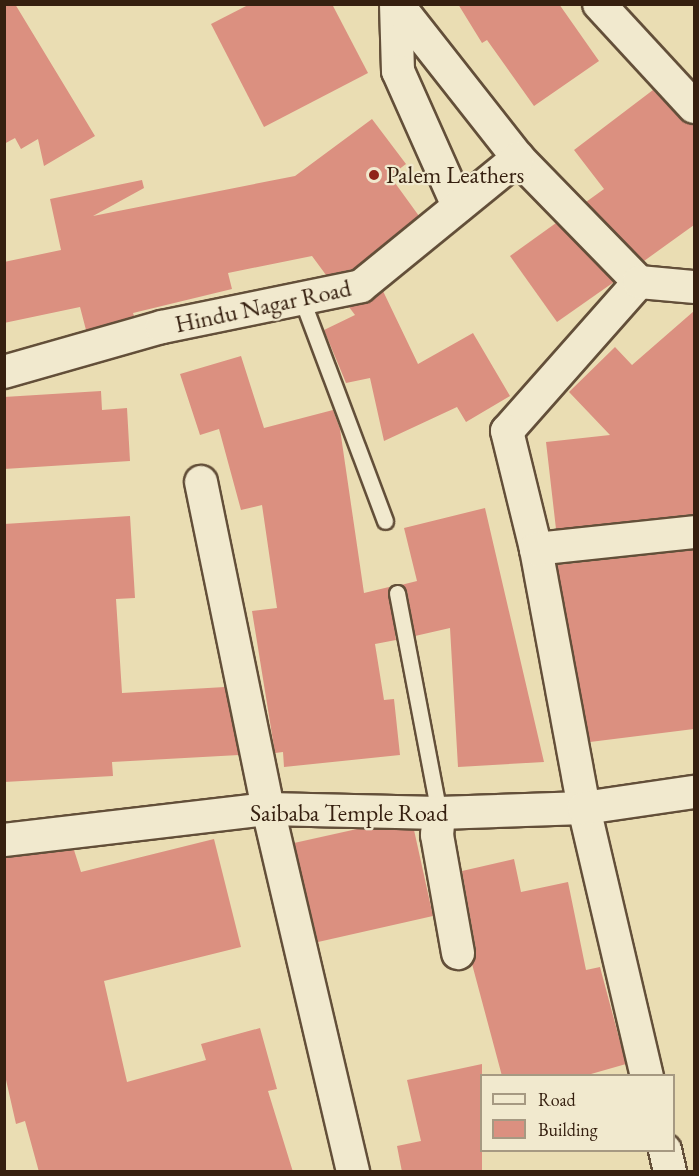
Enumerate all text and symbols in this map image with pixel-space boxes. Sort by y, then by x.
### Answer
place label: Palem Leathers [386,161,524,189]
marker: Palem Leathers [367,168,381,182]
street label: Hindu Nagar Road [172,273,354,339]
street label: Saibaba Temple Road [250,799,448,827]
legend [480,1074,675,1152]
text: Road [538,1088,576,1111]
text: Building [538,1118,598,1141]

